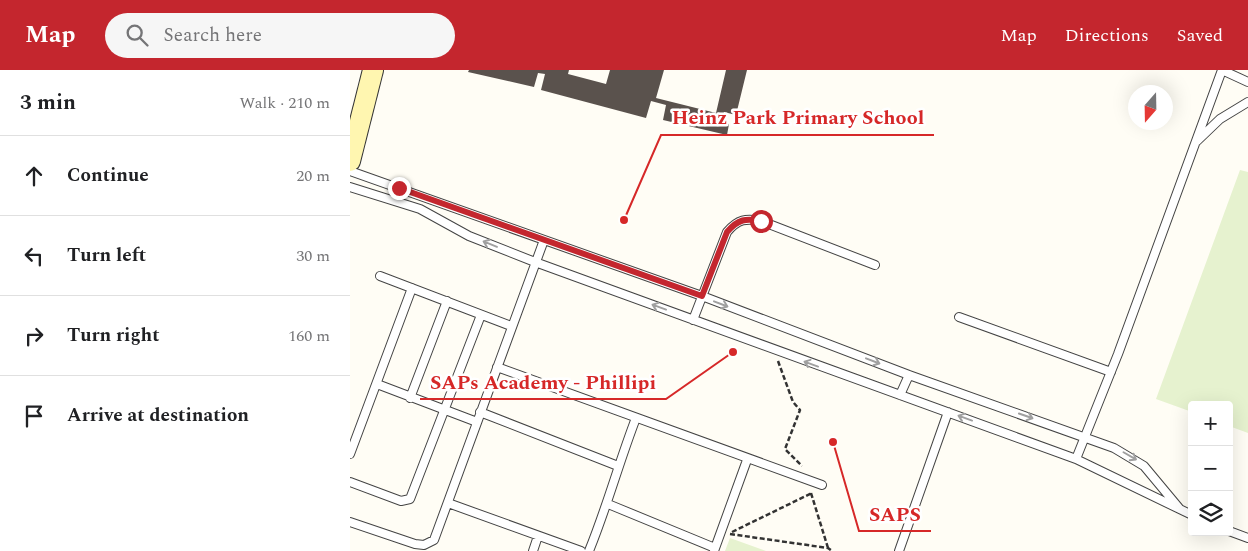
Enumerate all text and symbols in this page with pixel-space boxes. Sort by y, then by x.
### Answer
search box [105,13,455,58]
text: Map [25,17,75,53]
icon: search [123,21,151,49]
text: Search here [163,21,262,50]
text: Map [1001,22,1037,49]
text: Directions [1065,22,1149,49]
text: Saved [1177,22,1223,49]
north arrow [1128,85,1173,130]
text: 3 min [20,87,76,119]
text: Walk · 210 m [239,91,330,115]
callout: Heinz Park Primary School [661,100,934,135]
text: Heinz Park Primary School [672,103,924,133]
text: Continue [67,161,149,190]
icon: ahead [20,162,48,190]
text: 20 m [296,164,330,188]
route end [388,177,411,200]
route start [750,210,773,233]
one-way arrow [483,239,498,248]
text: Turn left [67,241,146,270]
icon: left [20,242,48,270]
text: 30 m [296,244,330,268]
one-way arrow [714,300,729,309]
one-way arrow [652,302,667,311]
text: Turn right [67,321,160,350]
icon: right [20,322,48,350]
text: 160 m [288,324,330,348]
one-way arrow [865,357,881,366]
one-way arrow [804,359,820,368]
callout: SAPs Academy - Phillipi [420,364,666,399]
text: SAPs Academy - Phillipi [430,368,656,398]
text: Arrive at destination [67,401,249,430]
map controls [1188,401,1233,536]
button: + [1188,401,1233,446]
icon: arrive [20,402,48,430]
one-way arrow [1018,412,1034,421]
one-way arrow [957,413,973,422]
button: − [1188,446,1233,491]
one-way arrow [1122,451,1137,461]
button: layers [1188,491,1233,536]
callout: SAPS [859,496,931,531]
text: SAPS [869,500,921,530]

